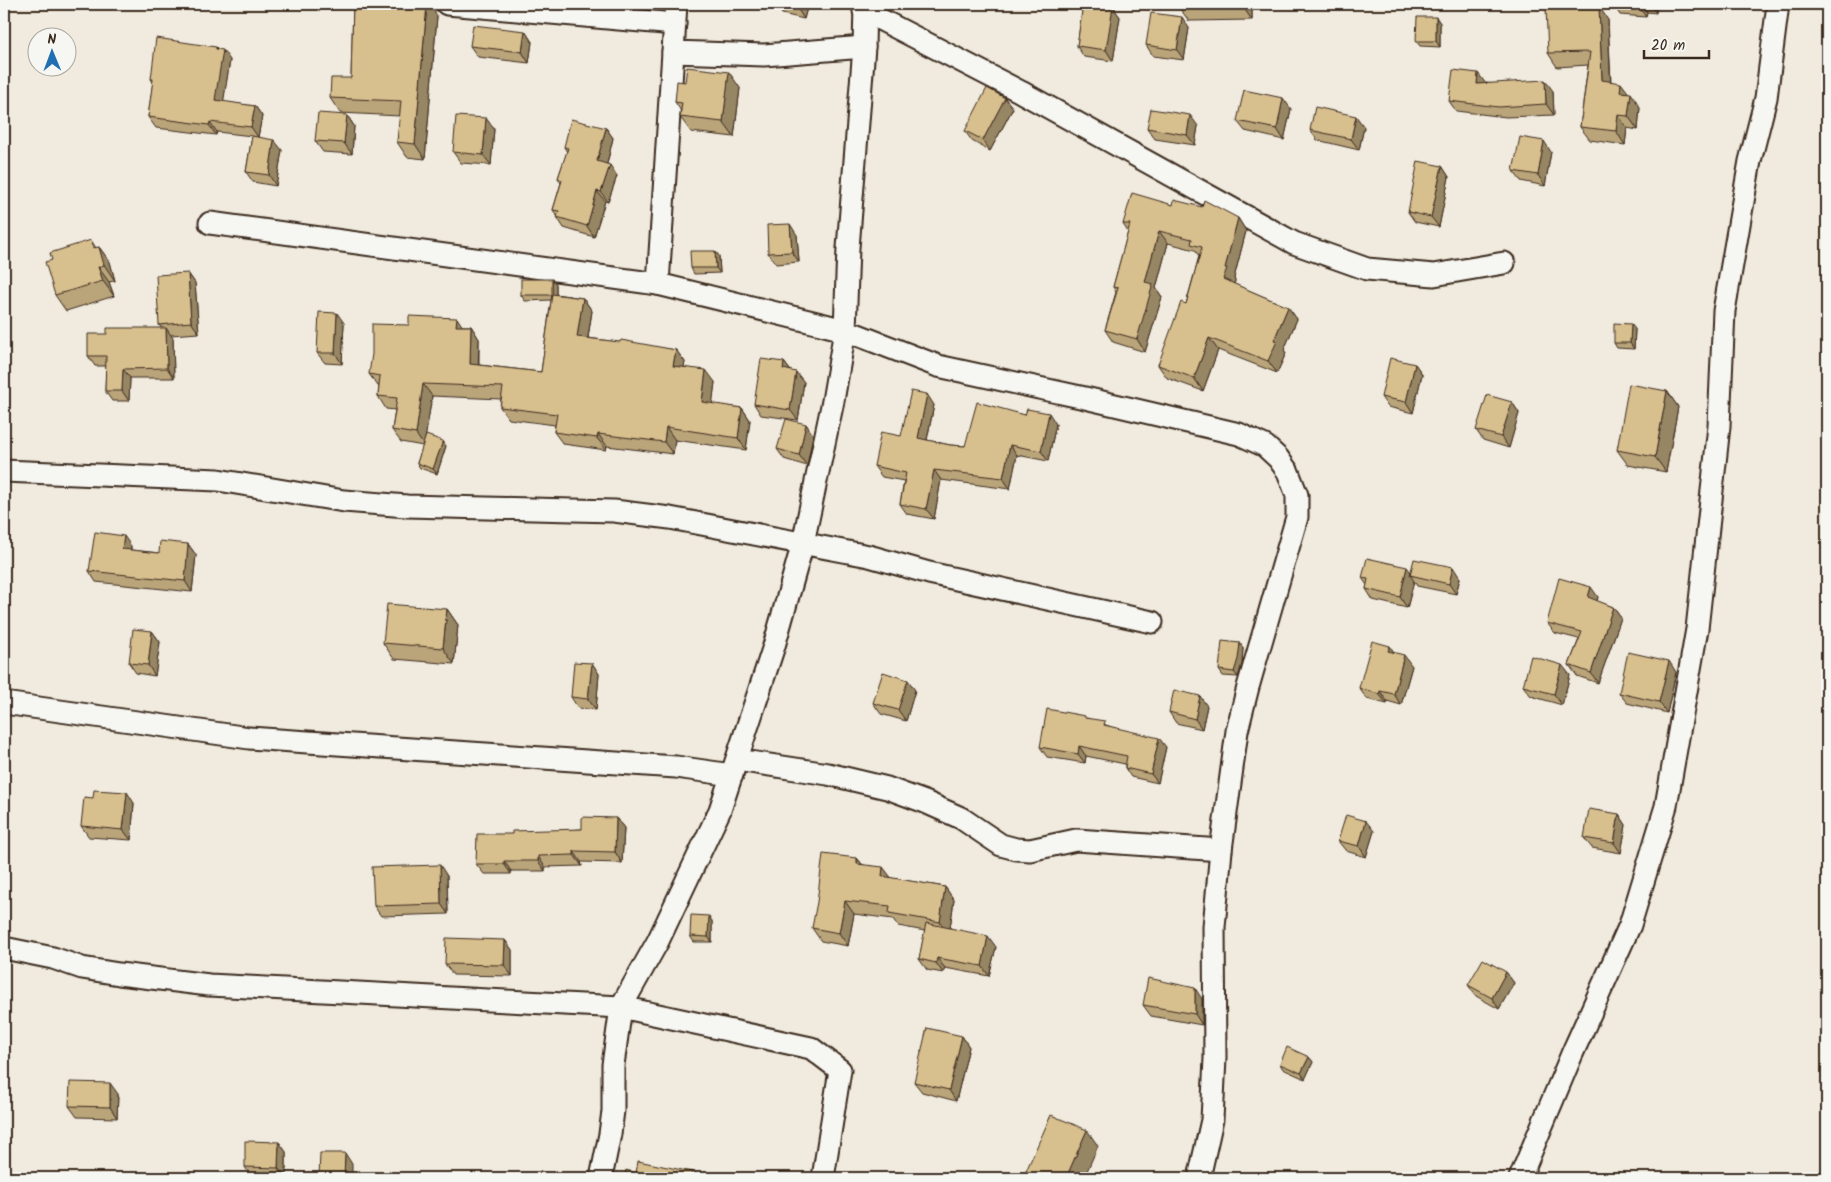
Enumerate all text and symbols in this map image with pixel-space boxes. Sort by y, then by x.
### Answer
north arrow [28,28,78,78]
scale bar [1644,28,1708,60]
text: N [47,29,57,51]
text: 20 m [1651,34,1685,58]

